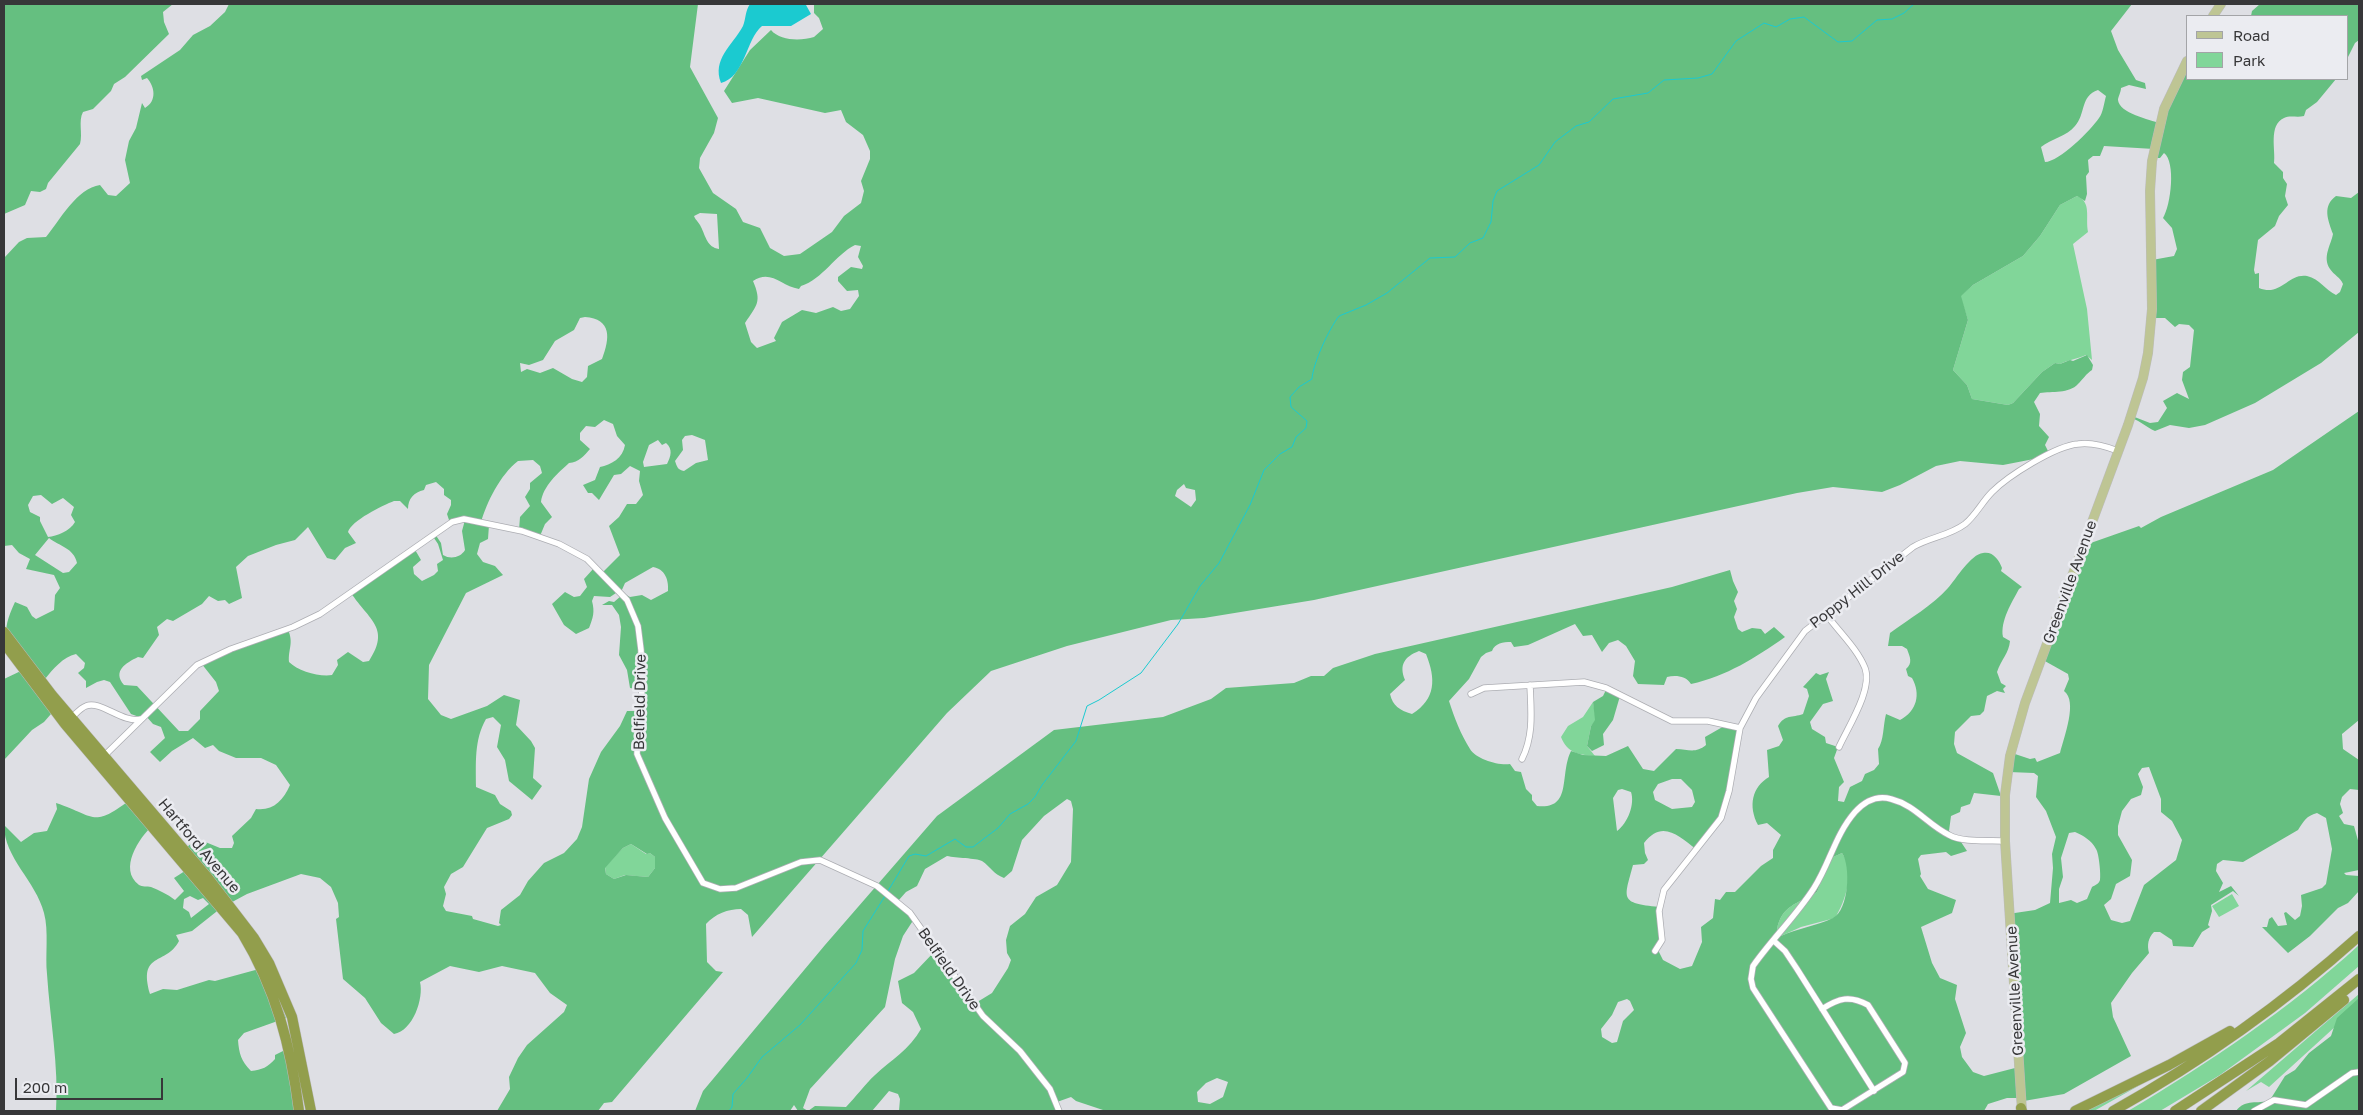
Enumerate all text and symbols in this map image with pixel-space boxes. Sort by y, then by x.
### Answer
legend [2186,15,2348,80]
text: Road [2233,26,2270,44]
text: Park [2233,51,2265,69]
street label: Greenville Avenue [2039,518,2101,646]
street label: Poppy Hill Drive [1806,548,1908,632]
street label: Belfield Drive [630,654,650,750]
street label: Hartford Avenue [154,795,244,897]
street label: Belfield Drive [914,924,984,1014]
street label: Greenville Avenue [2003,926,2027,1056]
scale bar [18,1068,165,1100]
text: 200 m [23,1078,67,1096]

